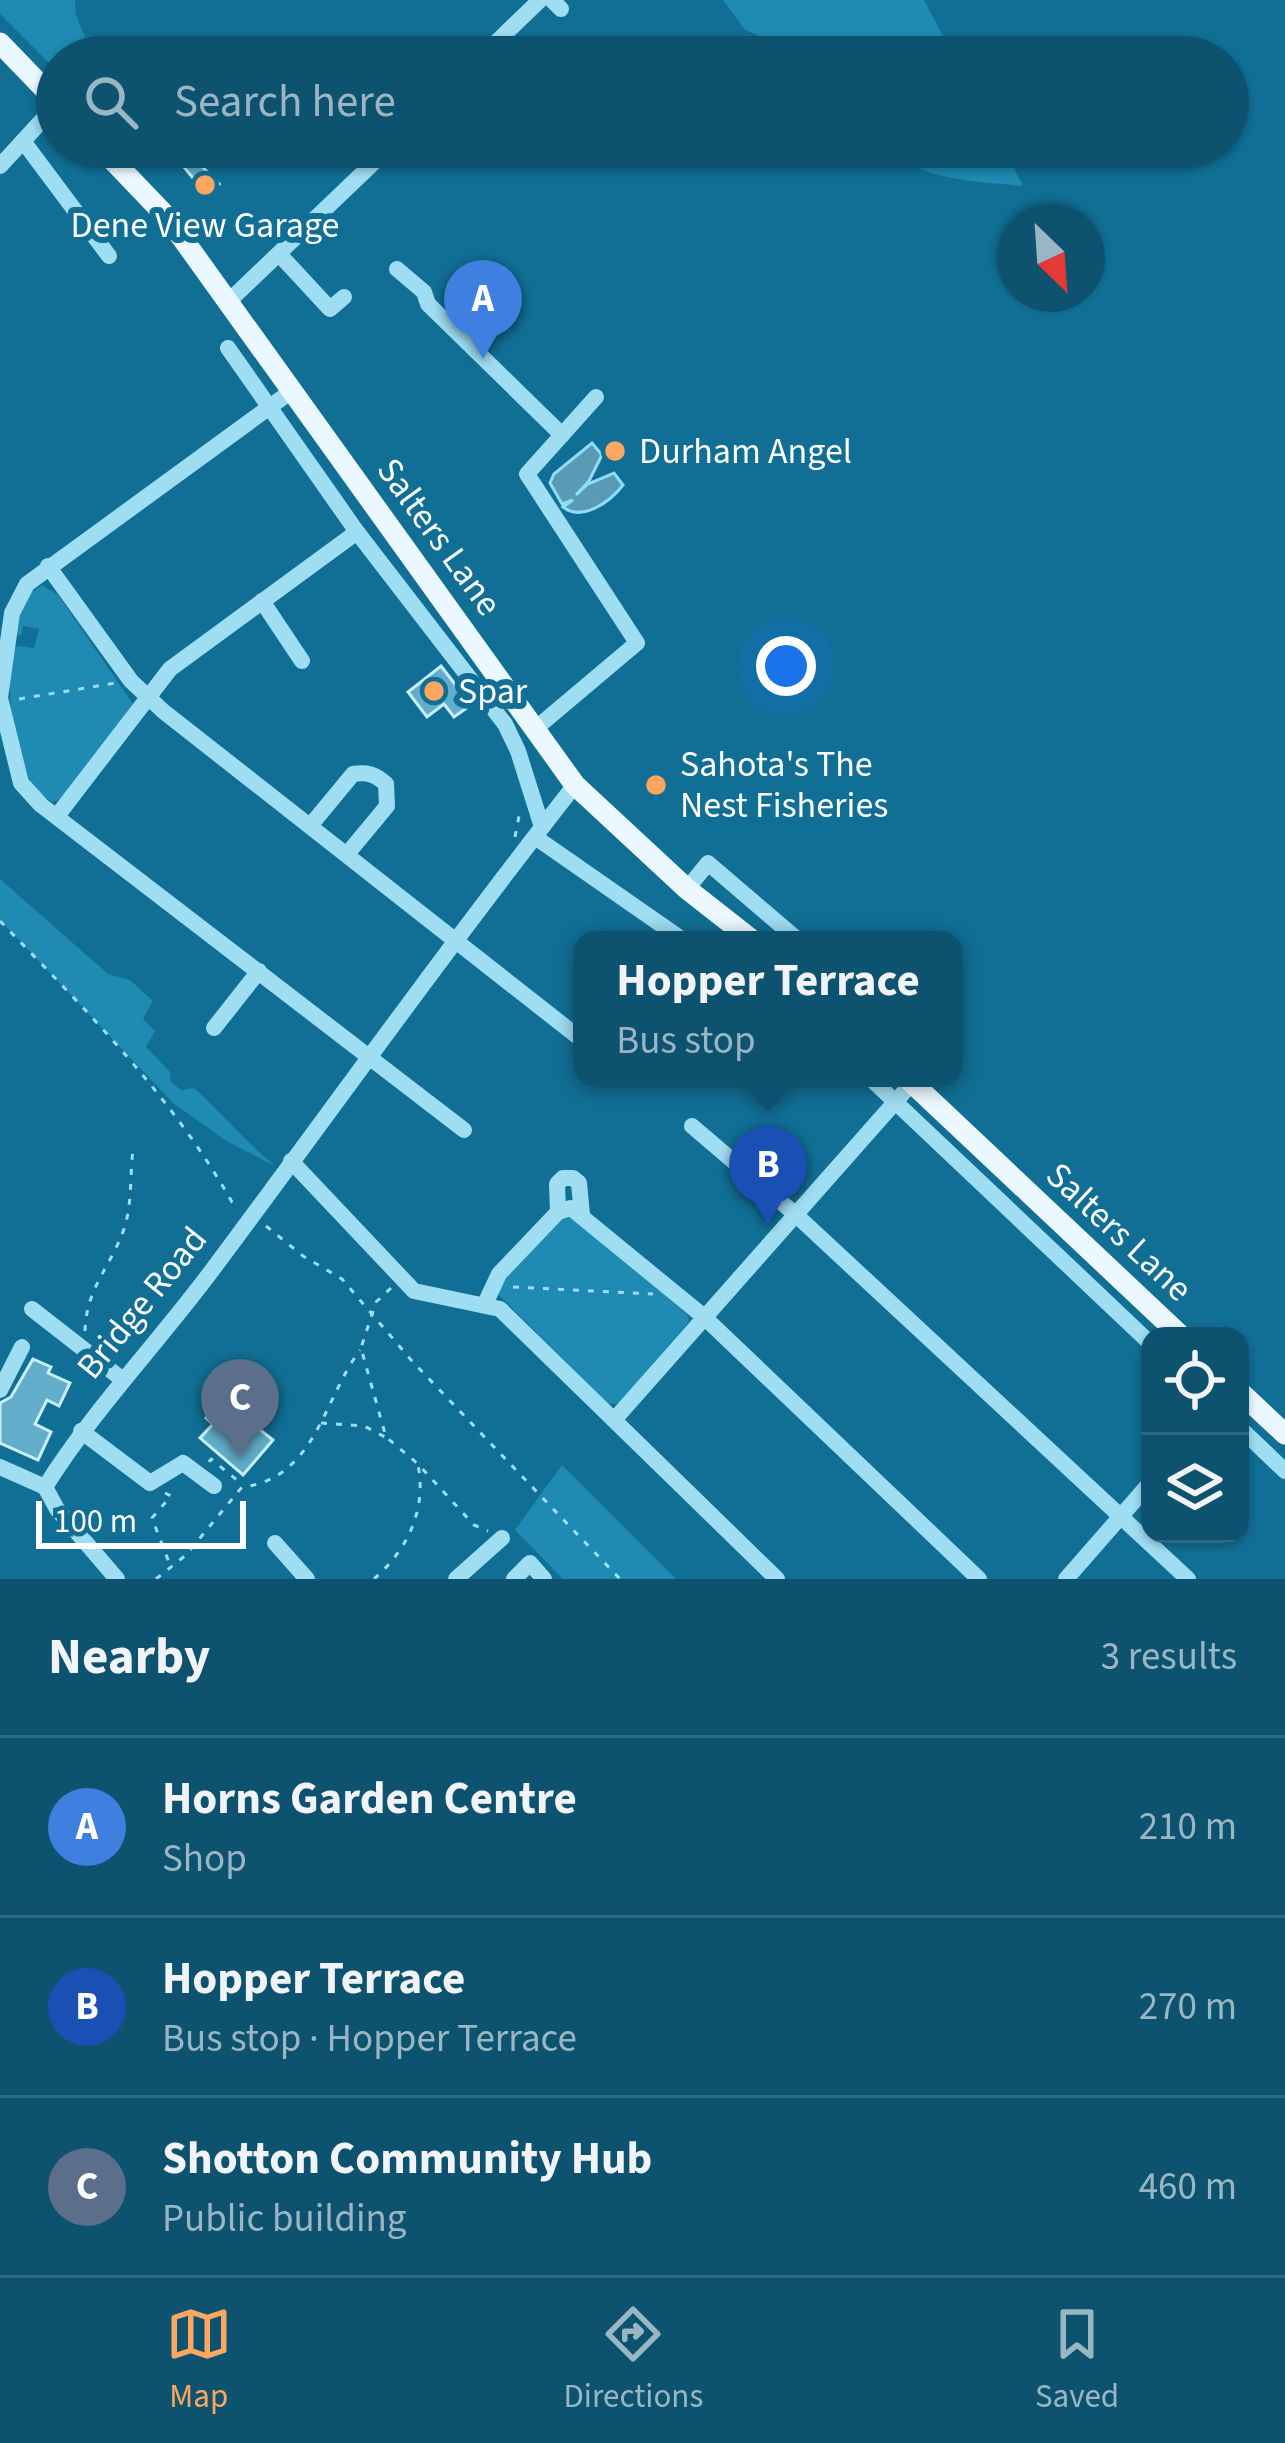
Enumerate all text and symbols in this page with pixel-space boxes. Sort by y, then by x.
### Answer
search box [36,36,1249,168]
icon: search [78,69,144,135]
text: Search here [174,70,396,134]
marker: Dene View Garage [192,172,218,198]
place label: Dene View Garage [71,200,339,251]
north arrow [997,204,1105,312]
pin: A [444,260,522,359]
place label: Durham Angel [639,426,852,477]
marker: Durham Angel [602,438,628,464]
street label: Salters Lane [364,448,514,626]
your location [756,636,816,696]
place label: Spar [458,666,528,717]
marker: Spar [421,678,447,704]
place label: Sahota's The Nest Fisheries [680,739,888,831]
marker: Sahota's The Nest Fisheries [643,772,669,798]
popup [573,931,963,1087]
text: Hopper Terrace [616,949,920,1013]
text: Bus stop [616,1013,756,1069]
pin: B [729,1126,807,1225]
street label: Salters Lane [1034,1151,1204,1313]
street label: Bridge Road [65,1216,219,1390]
map controls [1141,1327,1249,1543]
button: locate [1141,1327,1249,1435]
pin: C [201,1359,279,1458]
button: layers [1141,1435,1249,1543]
scale bar [36,1495,246,1548]
text: 100 m [54,1498,137,1545]
text: Nearby [48,1621,210,1693]
text: 3 results [1101,1629,1237,1685]
text: Horns Garden Centre [162,1767,577,1831]
text: A [76,1799,98,1855]
text: 210 m [1139,1799,1237,1855]
text: Shop [162,1831,247,1887]
text: Hopper Terrace [162,1947,465,2011]
text: B [75,1979,99,2035]
text: 270 m [1139,1979,1237,2035]
text: Bus stop · Hopper Terrace [162,2011,577,2067]
text: Shotton Community Hub [162,2127,652,2191]
text: C [76,2159,98,2215]
text: 460 m [1139,2159,1237,2215]
text: Public building [162,2191,407,2247]
tab: Map [166,2301,232,2420]
tab: Directions [564,2301,703,2420]
tab: Saved [1035,2301,1119,2420]

